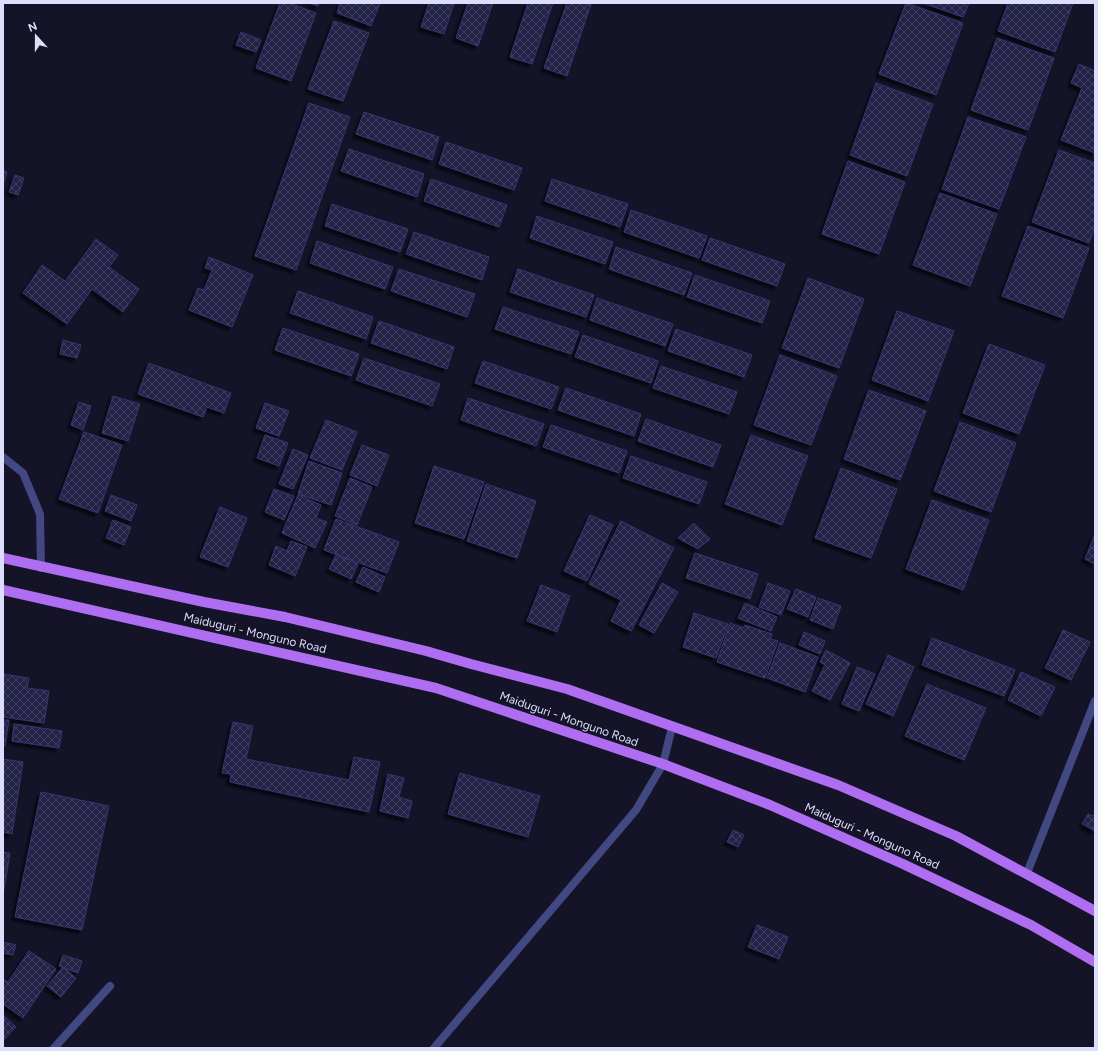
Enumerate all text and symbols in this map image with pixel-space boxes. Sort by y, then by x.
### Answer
north arrow [16,16,56,56]
text: N [26,20,39,35]
street label: Maiduguri - Monguno Road [182,610,328,656]
street label: Maiduguri - Monguno Road [498,689,640,749]
street label: Maiduguri - Monguno Road [802,800,942,872]

